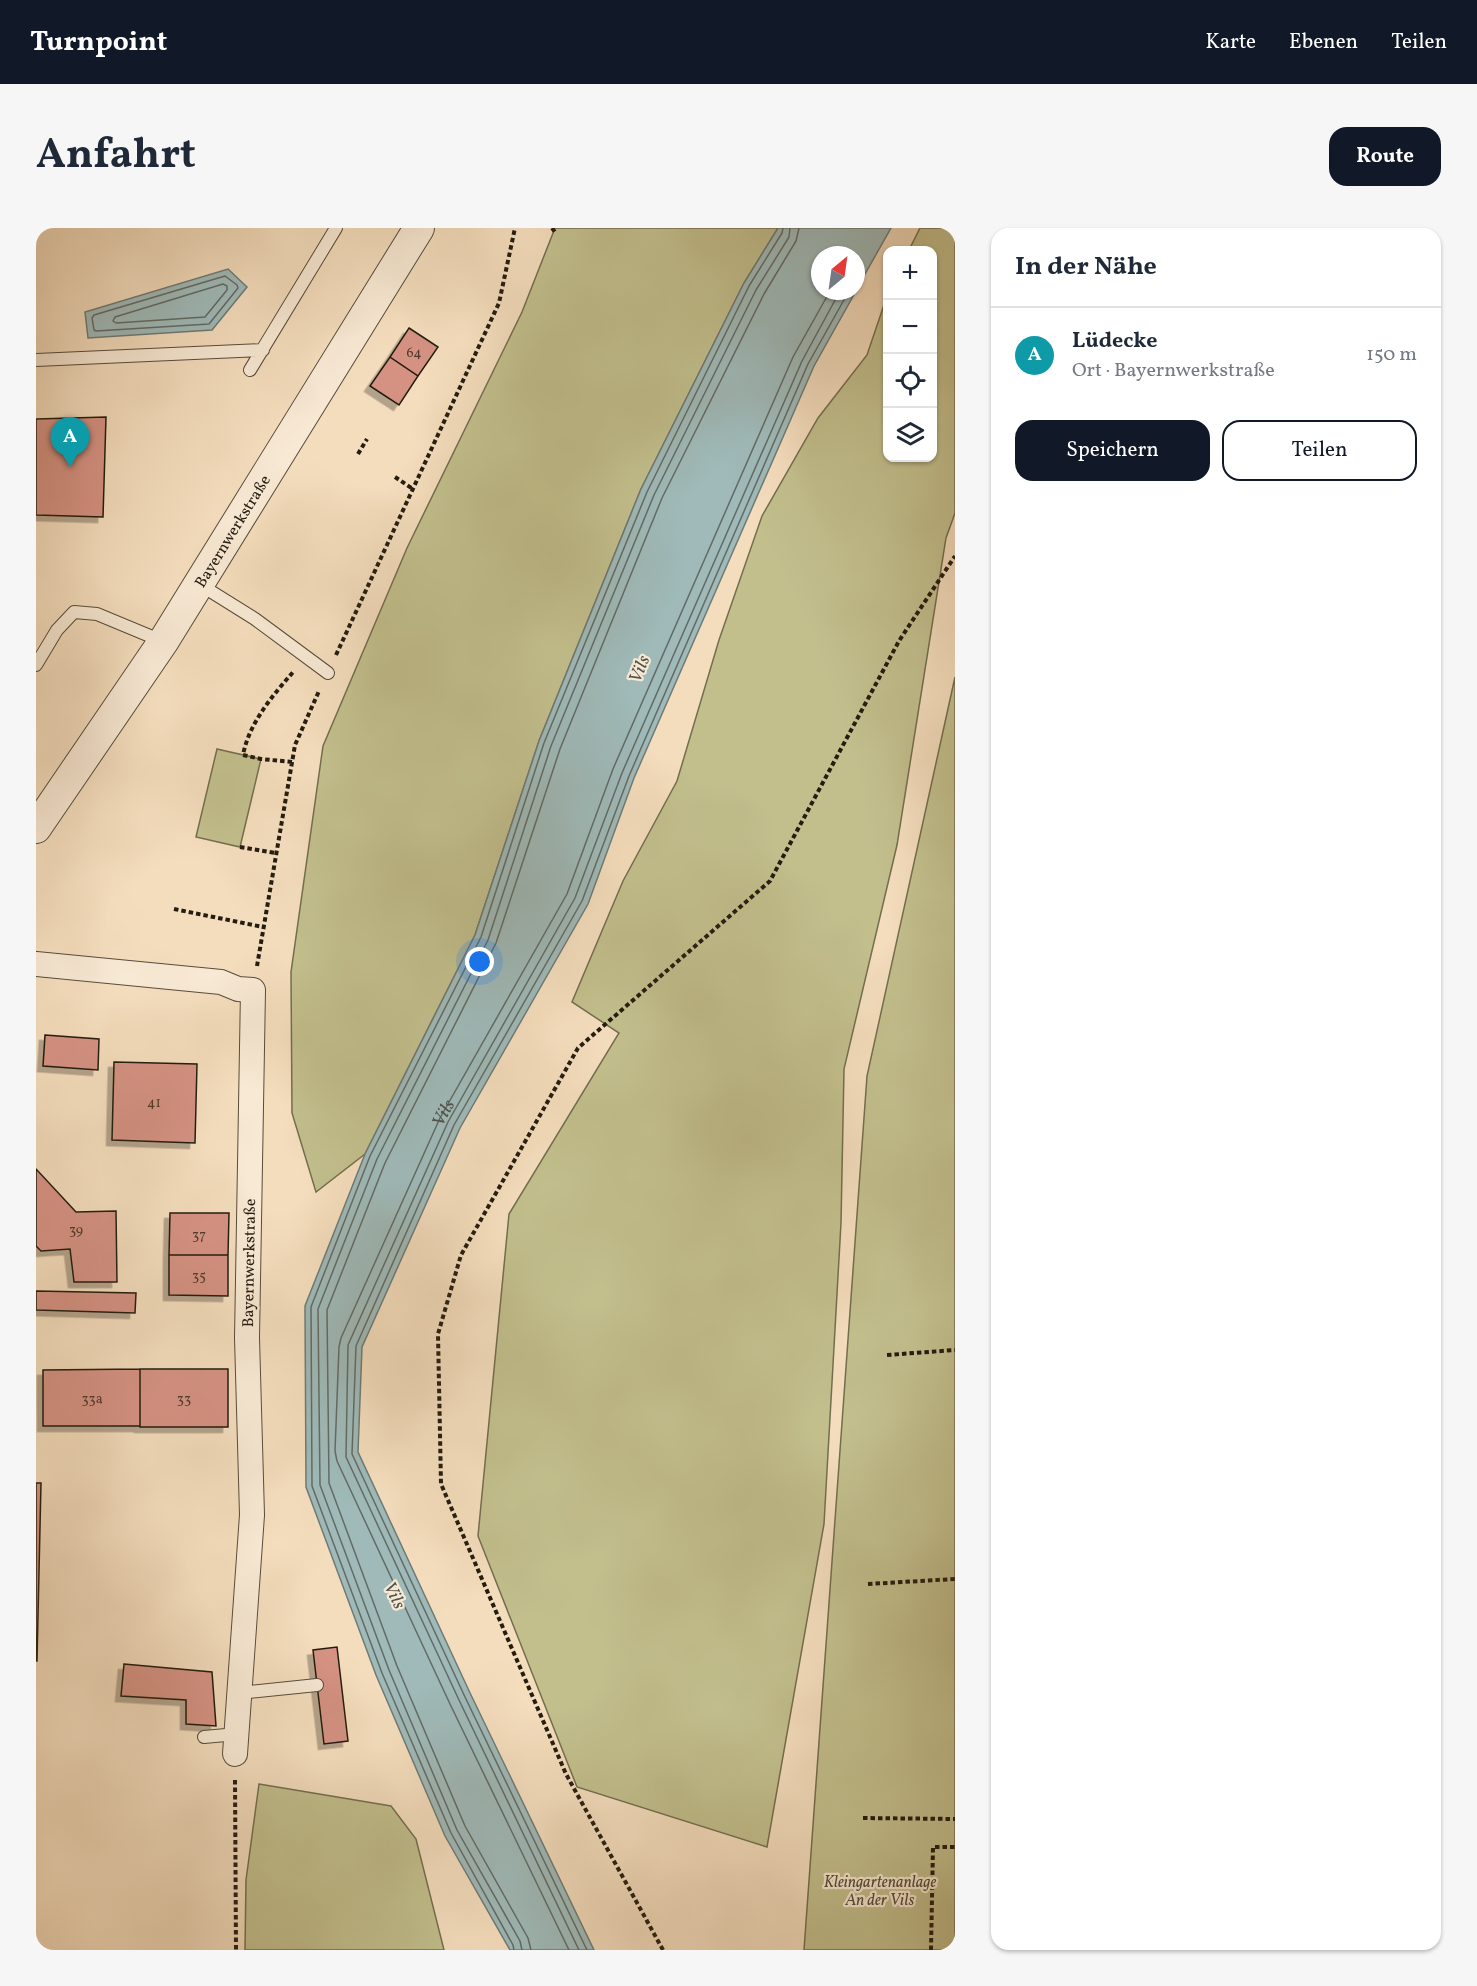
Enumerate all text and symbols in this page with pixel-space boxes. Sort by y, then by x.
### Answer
text: Turnpoint [30,23,167,62]
text: Karte [1205,28,1256,57]
text: Ebenen [1289,28,1358,57]
text: Teilen [1391,28,1447,57]
text: Anfahrt [36,127,196,186]
button: Route [1329,127,1441,186]
north arrow [811,246,865,300]
map controls [883,246,937,462]
button: + [883,246,937,300]
text: In der Nähe [1015,249,1157,285]
button: − [883,300,937,354]
text: Lüdecke [1072,326,1158,357]
text: A [1027,341,1042,369]
text: 150 m [1366,341,1417,369]
house number: 64 [406,344,422,363]
button: locate [883,354,937,408]
text: Ort · Bayernwerkstraße [1072,357,1275,385]
button: layers [883,408,937,462]
pin: A [51,418,90,467]
button: Speichern [1015,420,1210,481]
button: Teilen [1222,420,1417,481]
street label: Bayernwerkstraße [190,471,277,592]
water label: Vils [624,652,657,687]
your location [465,947,494,976]
house number: 41 [147,1094,161,1113]
water label: Vils [427,1095,462,1131]
street label: Bayernwerkstraße [238,1199,262,1328]
house number: 39 [69,1221,83,1240]
house number: 37 [192,1226,206,1245]
house number: 35 [192,1267,206,1286]
house number: 33a [81,1390,103,1409]
house number: 33 [177,1390,191,1409]
water label: Vils [376,1578,411,1614]
park label: Kleingartenanlage An der Vils [824,1872,936,1912]

